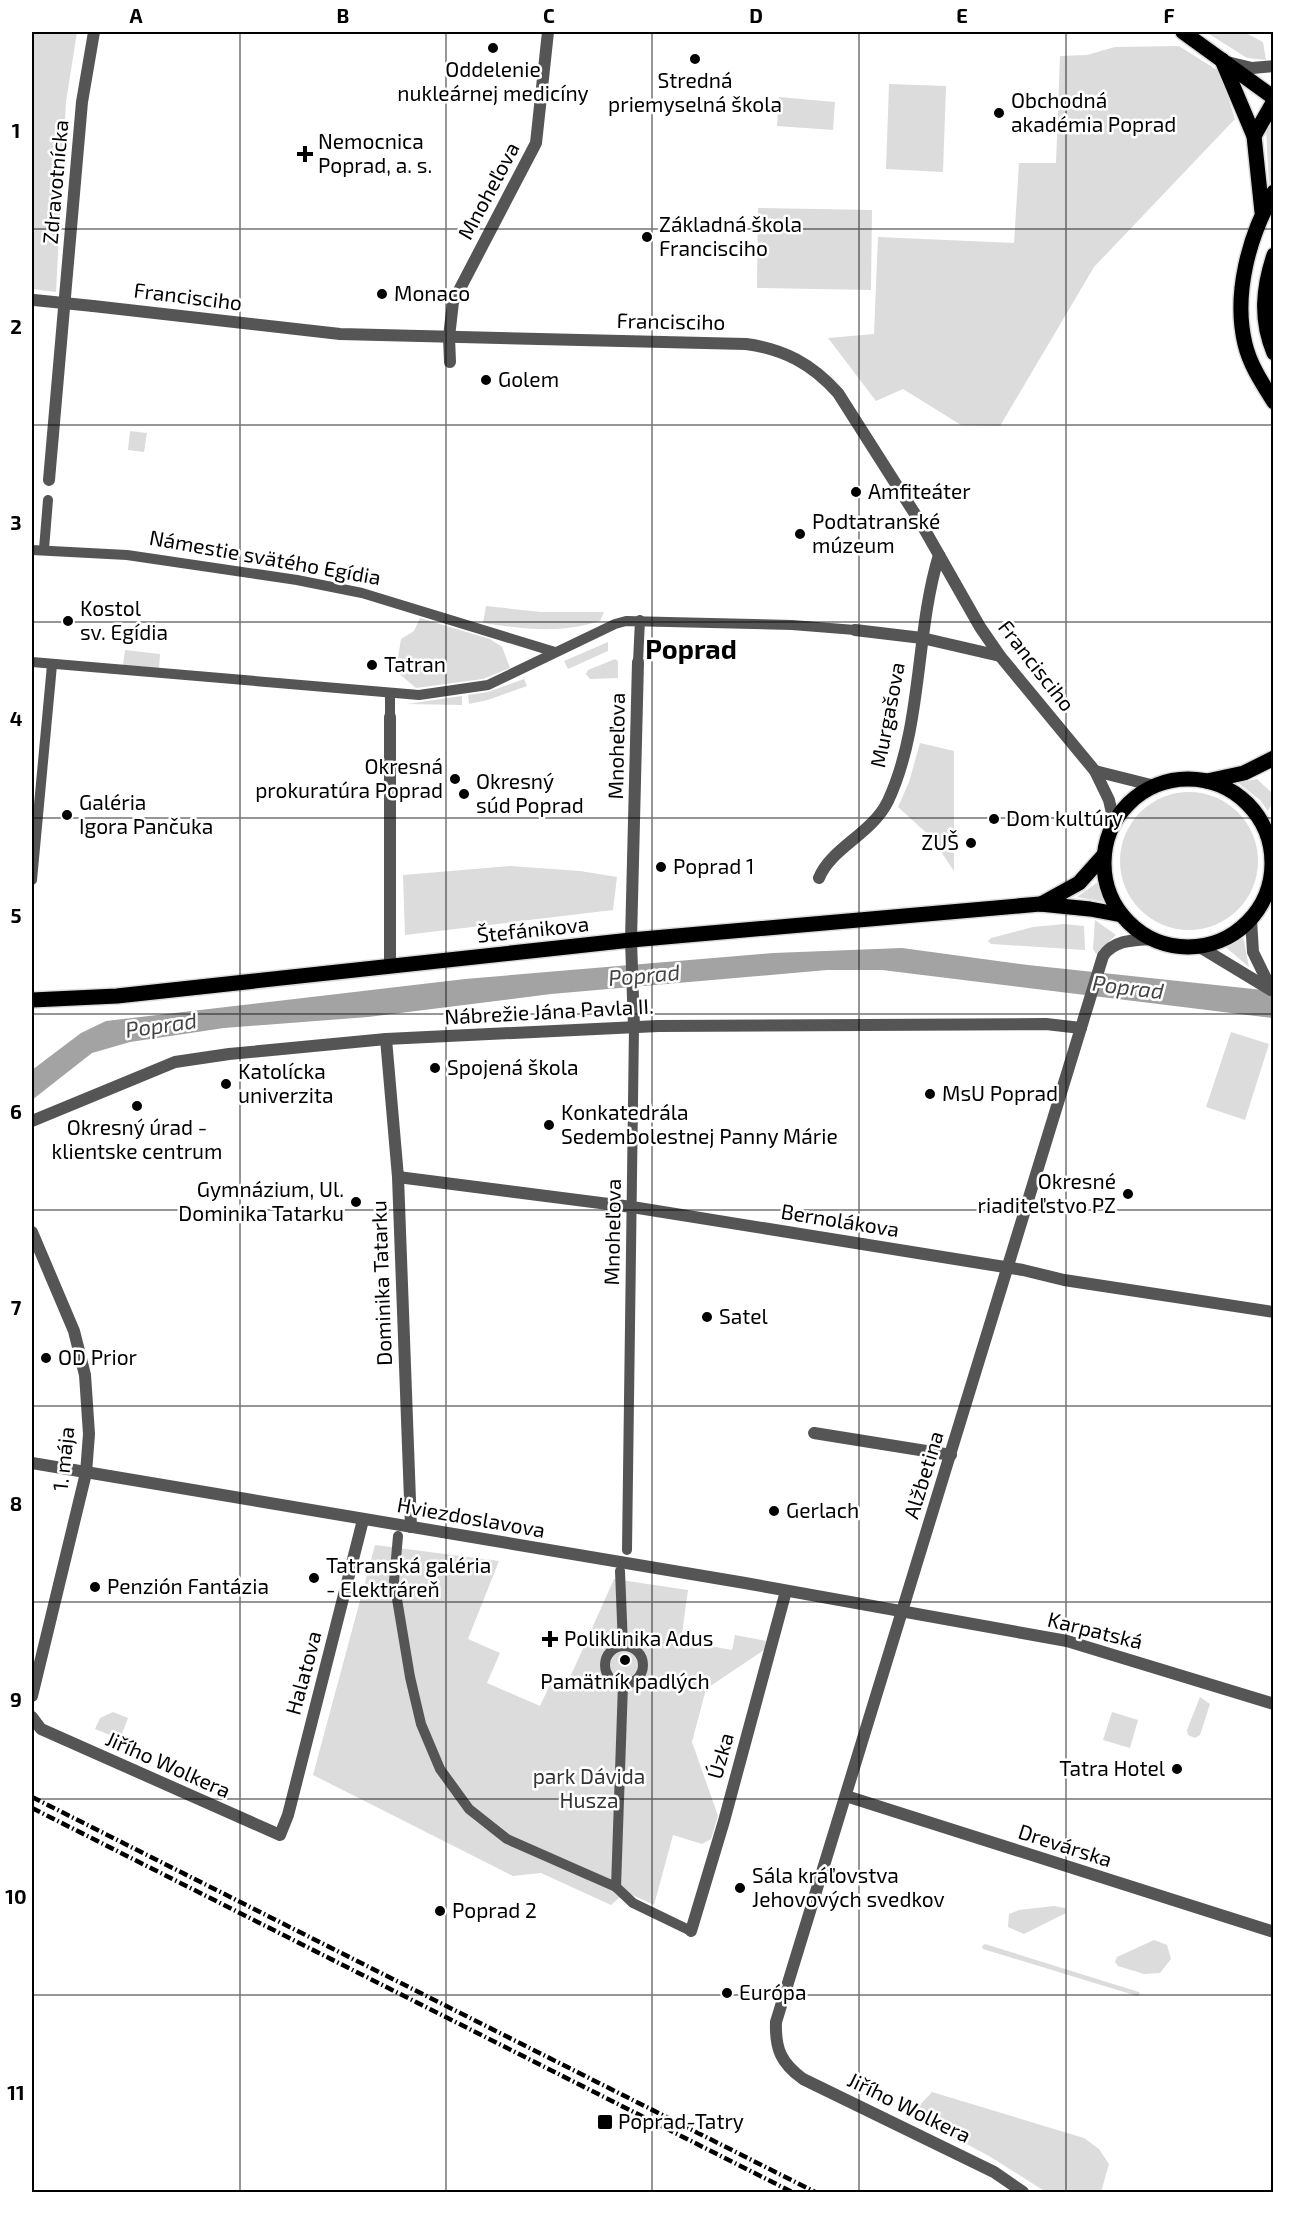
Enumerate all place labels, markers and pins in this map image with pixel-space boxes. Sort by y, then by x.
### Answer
marker: Oddelenie nukleárnej medicíny [486,41,500,55]
marker: Stredná priemyselná škola [688,52,702,66]
place label: Oddelenie nukleárnej medicíny [397,56,589,106]
place label: Stredná priemyselná škola [608,67,782,116]
place label: Obchodná akadémia Poprad [1011,87,1176,136]
marker: Obchodná akadémia Poprad [992,106,1006,120]
place label: Nemocnica Poprad, a. s. [318,128,432,177]
marker: Nemocnica Poprad, a. s. [296,145,314,163]
place label: Základná škola Francisciho [659,211,802,260]
marker: Základná škola Francisciho [640,230,654,244]
place label: Monaco [394,280,470,305]
marker: Monaco [375,287,389,301]
place label: Golem [498,366,559,391]
marker: Golem [479,373,493,387]
place label: Amfiteáter [868,478,971,503]
marker: Amfiteáter [849,485,863,499]
place label: Podtatranské múzeum [812,508,940,557]
marker: Podtatranské múzeum [793,527,807,541]
place label: Kostol sv. Egídia [80,595,168,644]
marker: Kostol sv. Egídia [61,614,75,628]
place label: Tatran [384,651,446,676]
marker: Tatran [365,658,379,672]
place label: Okresná prokuratúra Poprad [255,753,443,802]
place label: Okresný súd Poprad [476,768,584,817]
marker: Okresná prokuratúra Poprad [448,772,462,786]
marker: Okresný súd Poprad [457,787,471,801]
place label: Galéria Igora Pančuka [79,789,213,838]
place label: Dom kultúry [1006,805,1123,830]
marker: Galéria Igora Pančuka [60,808,74,822]
marker: Dom kultúry [987,812,1001,826]
place label: ZUŠ [921,829,959,854]
marker: ZUŠ [964,836,978,850]
place label: Poprad 1 [673,853,754,878]
marker: Poprad 1 [654,860,668,874]
place label: Spojená škola [447,1054,579,1080]
place label: Katolícka univerzita [238,1058,334,1107]
marker: Spojená škola [428,1061,442,1075]
marker: Katolícka univerzita [219,1077,233,1091]
place label: MsU Poprad [942,1080,1058,1105]
marker: MsU Poprad [923,1087,937,1101]
marker: Okresný úrad - klientske centrum [130,1099,144,1113]
place label: Konkatedrála Sedembolestnej Panny Márie [561,1099,838,1149]
place label: Okresný úrad - klientske centrum [52,1114,222,1163]
marker: Konkatedrála Sedembolestnej Panny Márie [542,1118,556,1132]
place label: Okresné riaditeľstvo PZ [978,1168,1116,1217]
place label: Gymnázium, Ul. Dominika Tatarku [178,1176,344,1225]
marker: Okresné riaditeľstvo PZ [1121,1187,1135,1201]
marker: Gymnázium, Ul. Dominika Tatarku [349,1195,363,1209]
place label: Satel [719,1303,769,1328]
marker: Satel [700,1310,714,1324]
place label: OD Prior [58,1344,138,1369]
marker: OD Prior [39,1351,53,1365]
place label: Gerlach [786,1497,859,1522]
marker: Gerlach [767,1504,781,1518]
place label: Tatranská galéria - Elektráreň [326,1552,491,1601]
marker: Tatranská galéria - Elektráreň [307,1571,321,1585]
place label: Penzión Fantázia [107,1573,269,1598]
marker: Penzión Fantázia [88,1580,102,1594]
place label: Poliklinika Adus [564,1625,713,1650]
marker: Poliklinika Adus [541,1630,559,1648]
marker: Pamätník padlých [618,1653,632,1667]
place label: Pamätník padlých [540,1668,710,1693]
place label: Tatra Hotel [1059,1755,1166,1780]
marker: Tatra Hotel [1170,1762,1184,1776]
place label: Sála kráľovstva Jehovových svedkov [752,1862,945,1911]
marker: Sála kráľovstva Jehovových svedkov [733,1881,747,1895]
place label: Poprad 2 [452,1897,537,1922]
marker: Poprad 2 [433,1904,447,1918]
place label: Európa [739,1979,807,2004]
marker: Európa [720,1986,734,2000]
place label: Poprad-Tatry [618,2108,744,2133]
marker: Poprad-Tatry [596,2113,614,2131]

